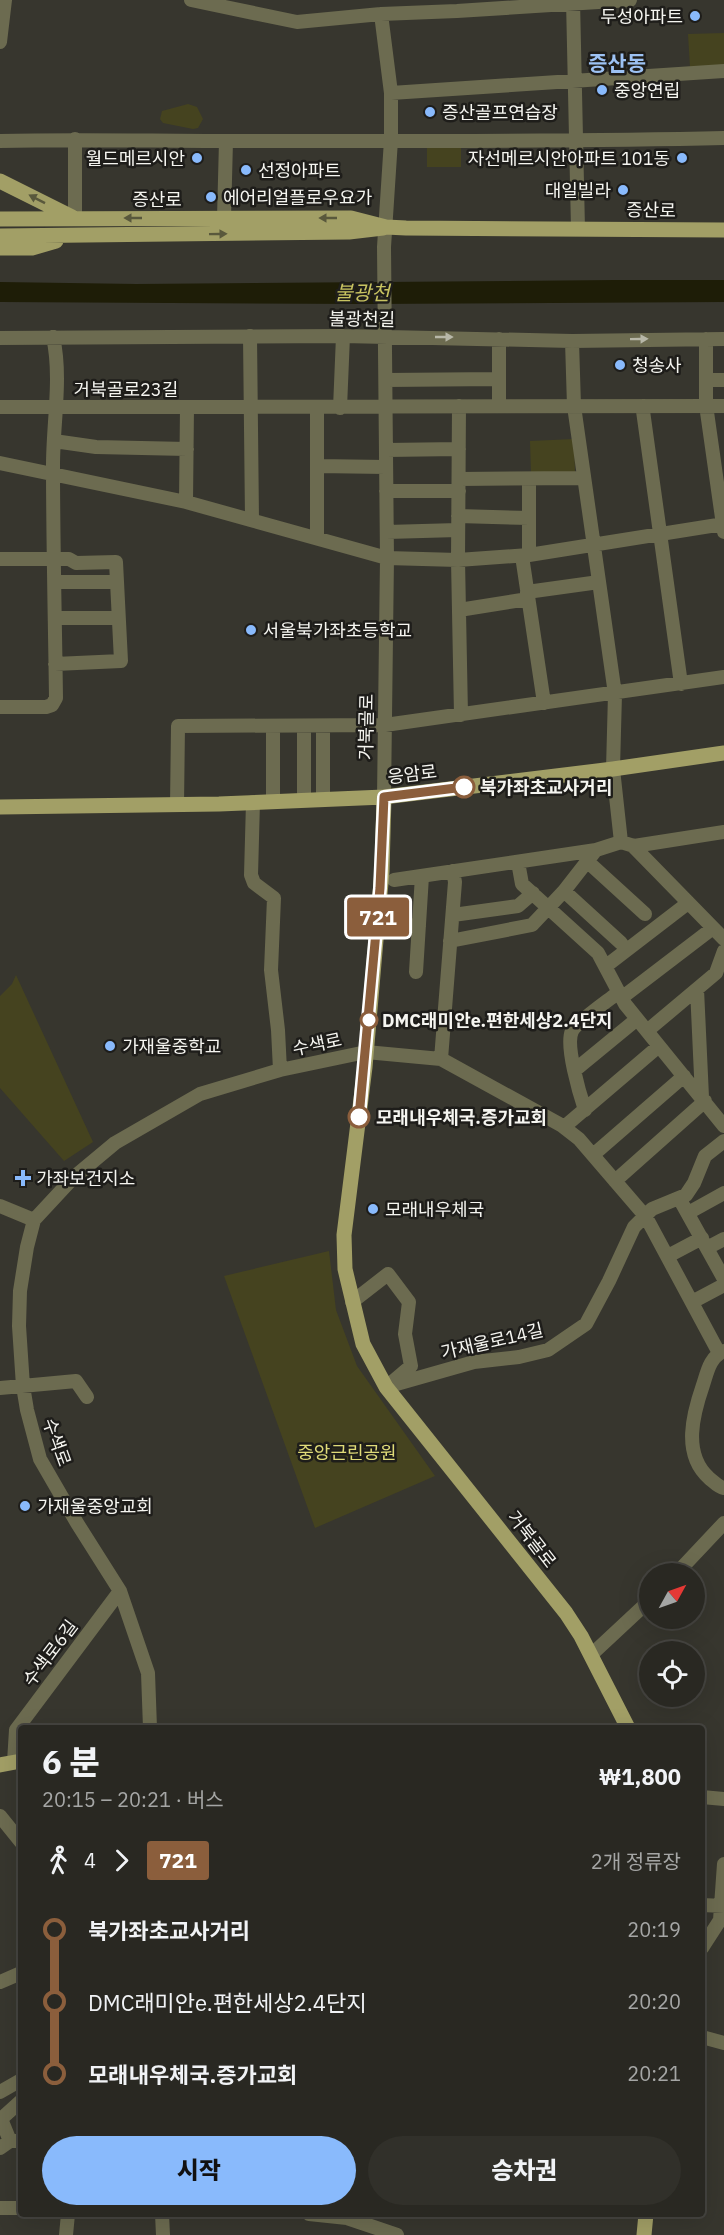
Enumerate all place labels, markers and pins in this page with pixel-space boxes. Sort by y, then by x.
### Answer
place label: 두성아파트 [600,5,683,28]
marker: 두성아파트 [688,9,702,23]
place label: 중앙연립 [614,79,680,102]
marker: 중앙연립 [595,83,609,97]
place label: 증산골프연습장 [442,101,558,124]
marker: 증산골프연습장 [423,105,437,119]
place label: 월드메르시안 [86,147,185,170]
place label: 자선메르시안아파트 101동 [468,147,670,170]
marker: 월드메르시안 [190,151,204,165]
marker: 자선메르시안아파트 101동 [675,151,689,165]
place label: 선정아파트 [258,159,341,182]
marker: 선정아파트 [239,163,253,177]
place label: 대일빌라 [545,179,611,202]
marker: 대일빌라 [616,183,630,197]
place label: 에어리얼플로우요가 [223,186,372,209]
marker: 에어리얼플로우요가 [204,190,218,204]
place label: 청송사 [632,354,682,377]
marker: 청송사 [613,358,627,372]
place label: 서울북가좌초등학교 [263,619,412,642]
marker: 서울북가좌초등학교 [244,623,258,637]
marker: 북가좌초교사거리 [453,776,475,798]
place label: 북가좌초교사거리 [480,776,612,799]
place label: DMC래미안e.편한세상2.4단지 [382,1009,613,1032]
marker: DMC래미안e.편한세상2.4단지 [360,1011,378,1029]
place label: 가재울중학교 [122,1035,221,1058]
marker: 가재울중학교 [103,1039,117,1053]
marker: 모래내우체국.증가교회 [348,1106,370,1128]
place label: 모래내우체국.증가교회 [376,1106,547,1129]
place label: 가좌보건지소 [36,1167,135,1190]
marker: 가좌보건지소 [14,1169,32,1187]
place label: 모래내우체국 [385,1198,484,1221]
marker: 모래내우체국 [366,1202,380,1216]
place label: 가재울중앙교회 [37,1495,153,1518]
marker: 가재울중앙교회 [18,1499,32,1513]

